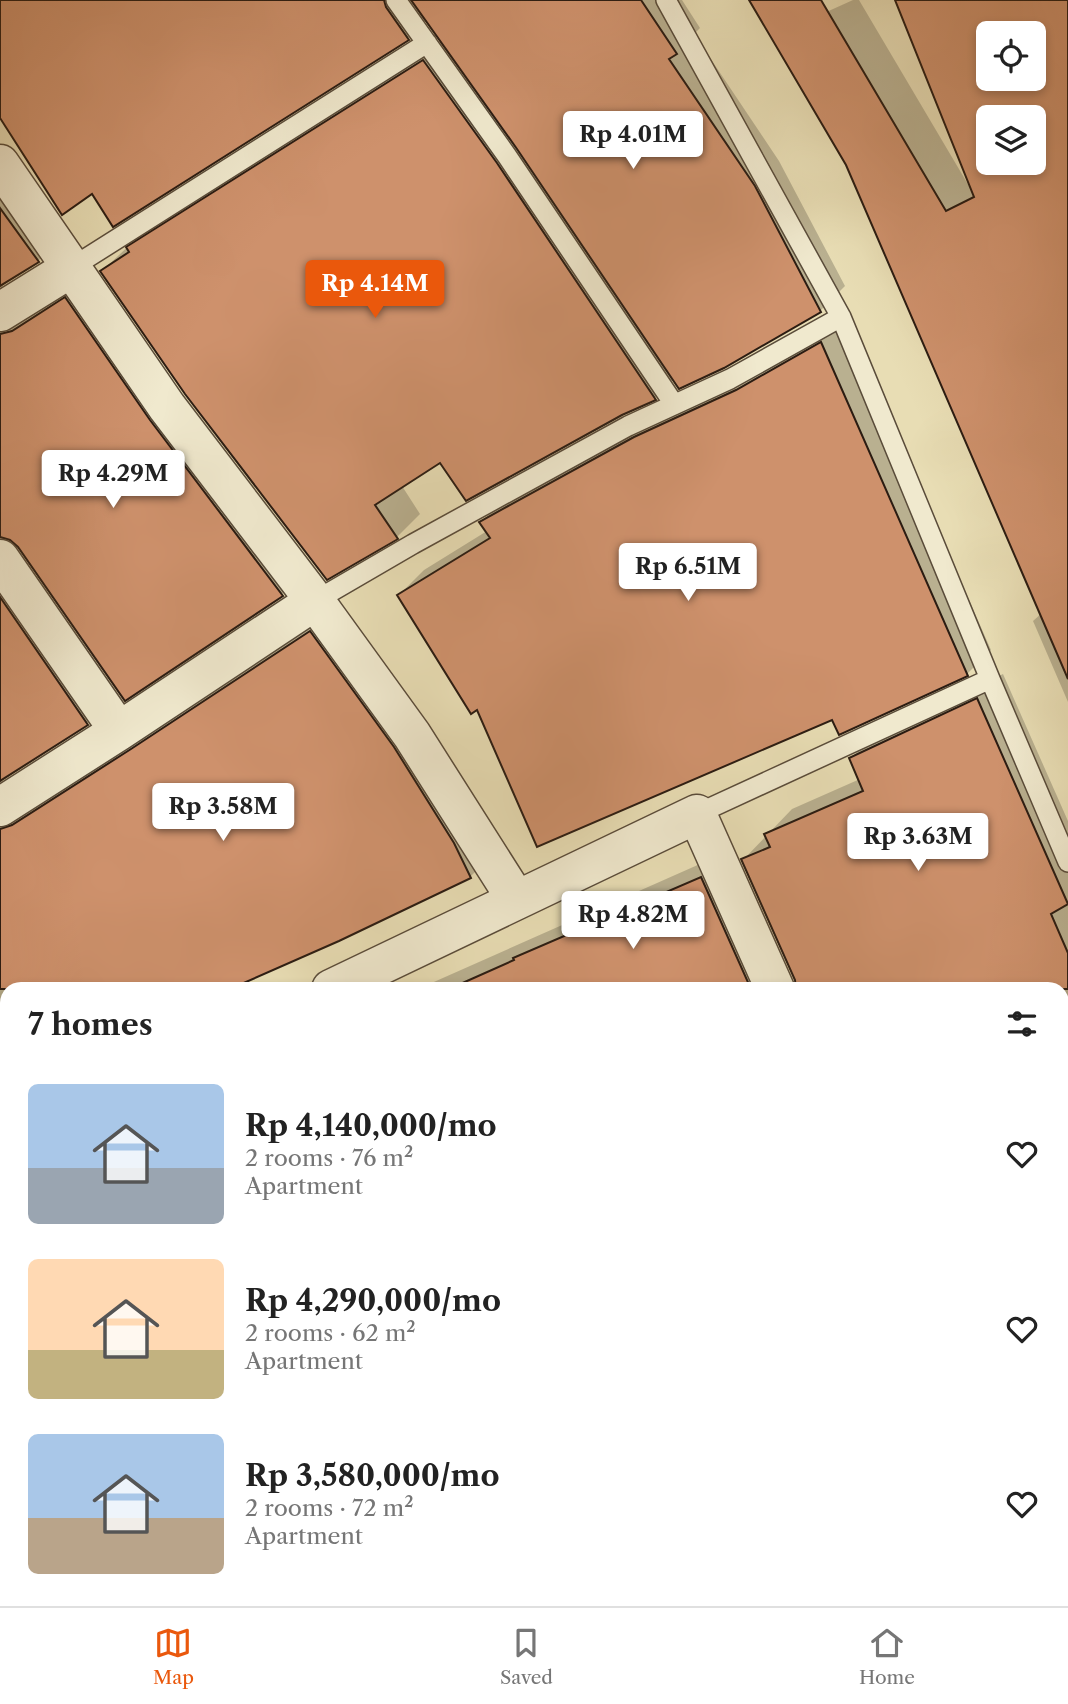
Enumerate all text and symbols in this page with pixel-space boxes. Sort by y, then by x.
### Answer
map controls [976,21,1046,175]
button: locate [976,21,1046,91]
button: layers [976,105,1046,175]
pin: Rp 4.01M [561,111,705,171]
text: Rp 4.01M [579,120,687,148]
pin: Rp 4.14M [303,260,447,320]
text: Rp 4.14M [321,269,429,297]
pin: Rp 4.29M [41,450,185,510]
text: Rp 4.29M [58,459,168,487]
pin: Rp 6.51M [616,544,760,603]
text: Rp 6.51M [635,552,741,580]
pin: Rp 3.58M [151,784,295,843]
text: Rp 3.58M [168,792,278,820]
pin: Rp 3.63M [846,814,990,873]
text: Rp 3.63M [863,822,973,850]
pin: Rp 4.82M [561,892,705,951]
text: Rp 4.82M [577,900,689,928]
icon: filters [1003,1005,1041,1043]
text: 7 homes [28,1006,153,1043]
text: Rp 4,140,000/mo [245,1107,497,1144]
icon: home [84,1112,168,1196]
icon: heart [1003,1135,1041,1173]
text: 2 rooms · 76 m² [245,1144,413,1172]
text: Apartment [245,1172,363,1200]
text: Rp 4,290,000/mo [245,1282,501,1319]
icon: home [84,1287,168,1371]
icon: heart [1003,1310,1041,1348]
text: 2 rooms · 62 m² [245,1319,416,1347]
text: Apartment [245,1347,363,1375]
text: Rp 3,580,000/mo [245,1457,500,1494]
icon: home [84,1462,168,1546]
icon: heart [1003,1485,1041,1523]
text: 2 rooms · 72 m² [245,1494,414,1522]
text: Apartment [245,1522,363,1550]
tab: Map [153,1624,194,1689]
tab: Saved [500,1624,553,1689]
tab: Home [859,1624,915,1689]

